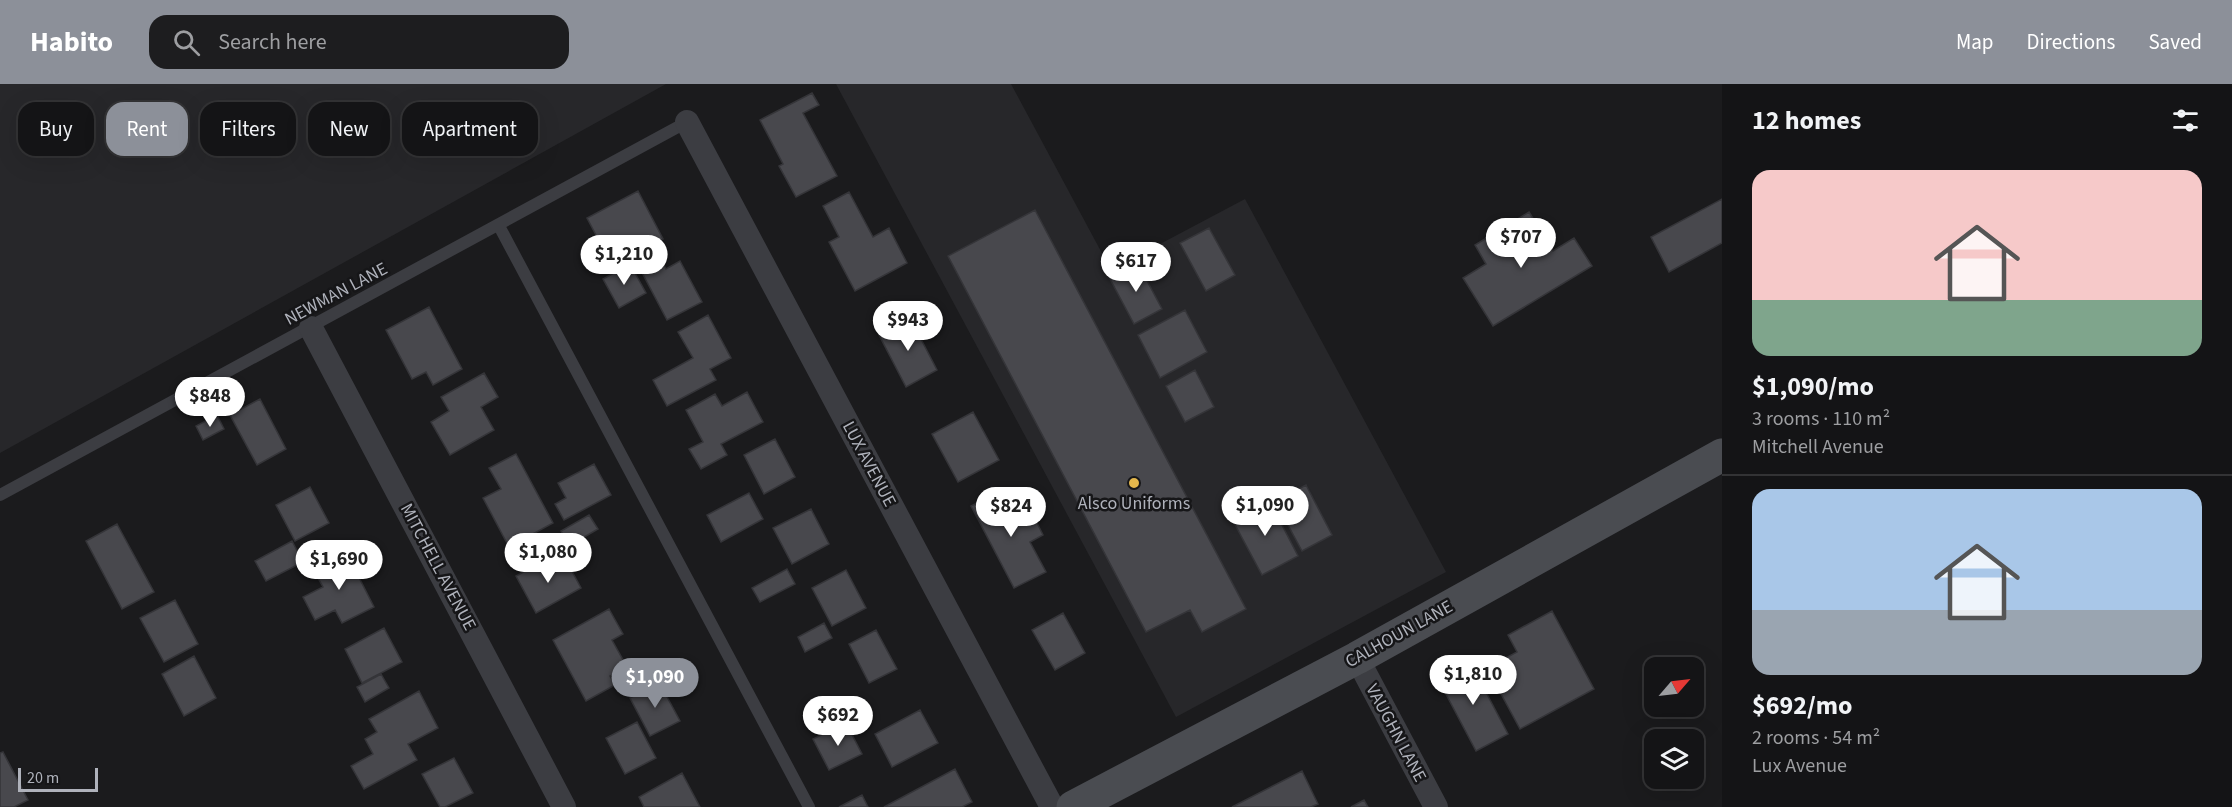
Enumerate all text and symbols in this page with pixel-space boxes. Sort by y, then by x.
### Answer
search box [149,15,569,69]
text: Habito [30,22,113,62]
icon: search [170,26,203,59]
text: Search here [218,26,327,58]
text: Map [1956,27,1994,57]
text: Directions [2027,27,2115,57]
text: Saved [2148,27,2202,57]
chip: Buy [18,102,94,156]
chip: Rent [106,102,188,156]
chip: Filters [200,102,296,156]
chip: New [308,102,390,156]
chip: Apartment [402,102,538,156]
text: 12 homes [1752,102,1861,139]
icon: filters [2169,104,2202,137]
icon: home [1923,209,2031,317]
pin: $707 [1485,218,1557,269]
text: $707 [1500,223,1542,251]
pin: $1,210 [575,235,673,286]
text: $1,210 [595,240,653,268]
pin: $617 [1100,242,1172,293]
text: $617 [1115,247,1157,275]
street label: NEWMAN LANE [280,256,392,332]
pin: $943 [872,301,944,352]
text: $943 [887,306,929,334]
text: $1,090/mo [1752,368,1874,405]
pin: $848 [174,377,246,428]
text: $848 [189,382,231,410]
text: 3 rooms · 110 m² [1752,405,1890,433]
street label: LUX AVENUE [836,417,902,511]
text: Mitchell Avenue [1752,433,1884,461]
marker: Alsco Uniforms [1127,476,1141,490]
pin: $1,090 [1216,486,1314,537]
pin: $824 [975,487,1047,538]
place label: Alsco Uniforms [1078,491,1190,516]
text: $1,090 [1236,491,1294,519]
text: $824 [990,492,1032,520]
street label: MITCHELL AVENUE [394,499,482,635]
icon: home [1923,528,2031,636]
pin: $1,080 [499,533,597,584]
text: $1,080 [519,538,577,566]
pin: $1,690 [290,540,388,591]
text: $1,690 [310,545,368,573]
street label: CALHOUN LANE [1341,594,1457,674]
pin: $1,810 [1424,655,1522,706]
north arrow [1644,657,1704,717]
map controls [1644,657,1704,789]
pin: $1,090 [606,658,704,709]
text: $1,810 [1444,660,1502,688]
text: $1,090 [626,663,684,691]
street label: VAUGHN LANE [1360,679,1432,787]
text: $692/mo [1752,687,1852,724]
pin: $692 [802,696,874,747]
text: $692 [817,701,859,729]
text: 2 rooms · 54 m² [1752,724,1880,752]
button: layers [1644,729,1704,789]
text: Lux Avenue [1752,752,1847,780]
scale bar [18,765,98,792]
text: 20 m [27,767,59,789]

